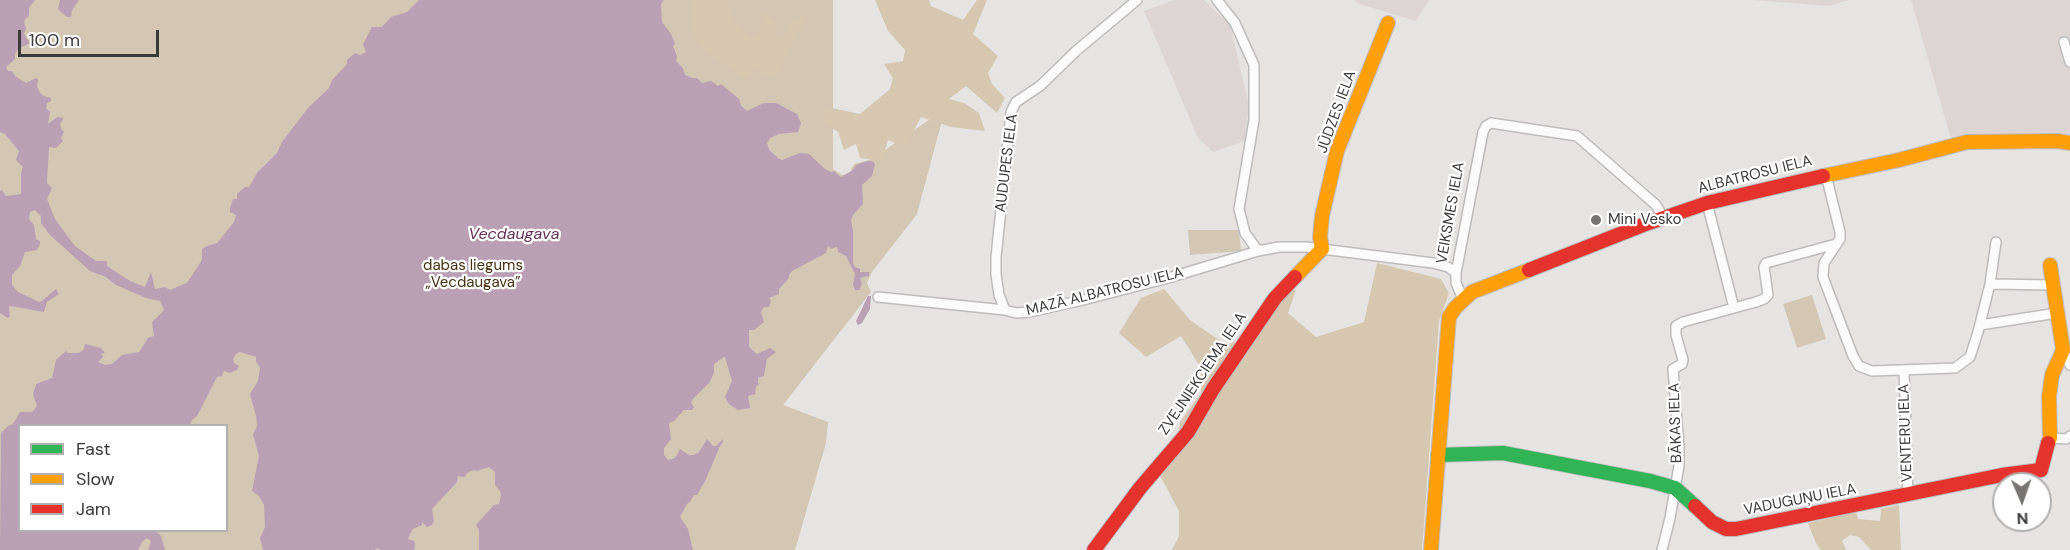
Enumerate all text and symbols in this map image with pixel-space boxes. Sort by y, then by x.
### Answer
scale bar [21,18,162,56]
text: 100 m [29,28,80,52]
street label: JŪDZES IELA [1314,68,1360,156]
street label: AUDUPES IELA [992,113,1022,213]
street label: ALBATROSU IELA [1696,152,1814,198]
street label: VEIKSMES IELA [1433,161,1469,265]
place label: Mini Vesko [1608,211,1681,229]
marker: Mini Vesko [1589,213,1603,227]
water label: Vecdaugava [469,225,559,245]
park label: dabas liegums „Vecdaugava” [423,257,523,292]
street label: MAZĀ ALBATROSU IELA [1024,264,1186,320]
street label: ZVEJNIEKCIEMA IELA [1155,309,1251,439]
street label: BĀKAS IELA [1666,383,1686,463]
street label: VENTERU IELA [1895,384,1917,482]
legend [18,424,228,532]
text: Fast [76,437,111,461]
text: Slow [76,467,115,491]
north arrow [1992,472,2052,532]
street label: VADUGUŅU IELA [1742,480,1858,520]
text: Jam [76,497,111,521]
text: N [2016,508,2029,529]

